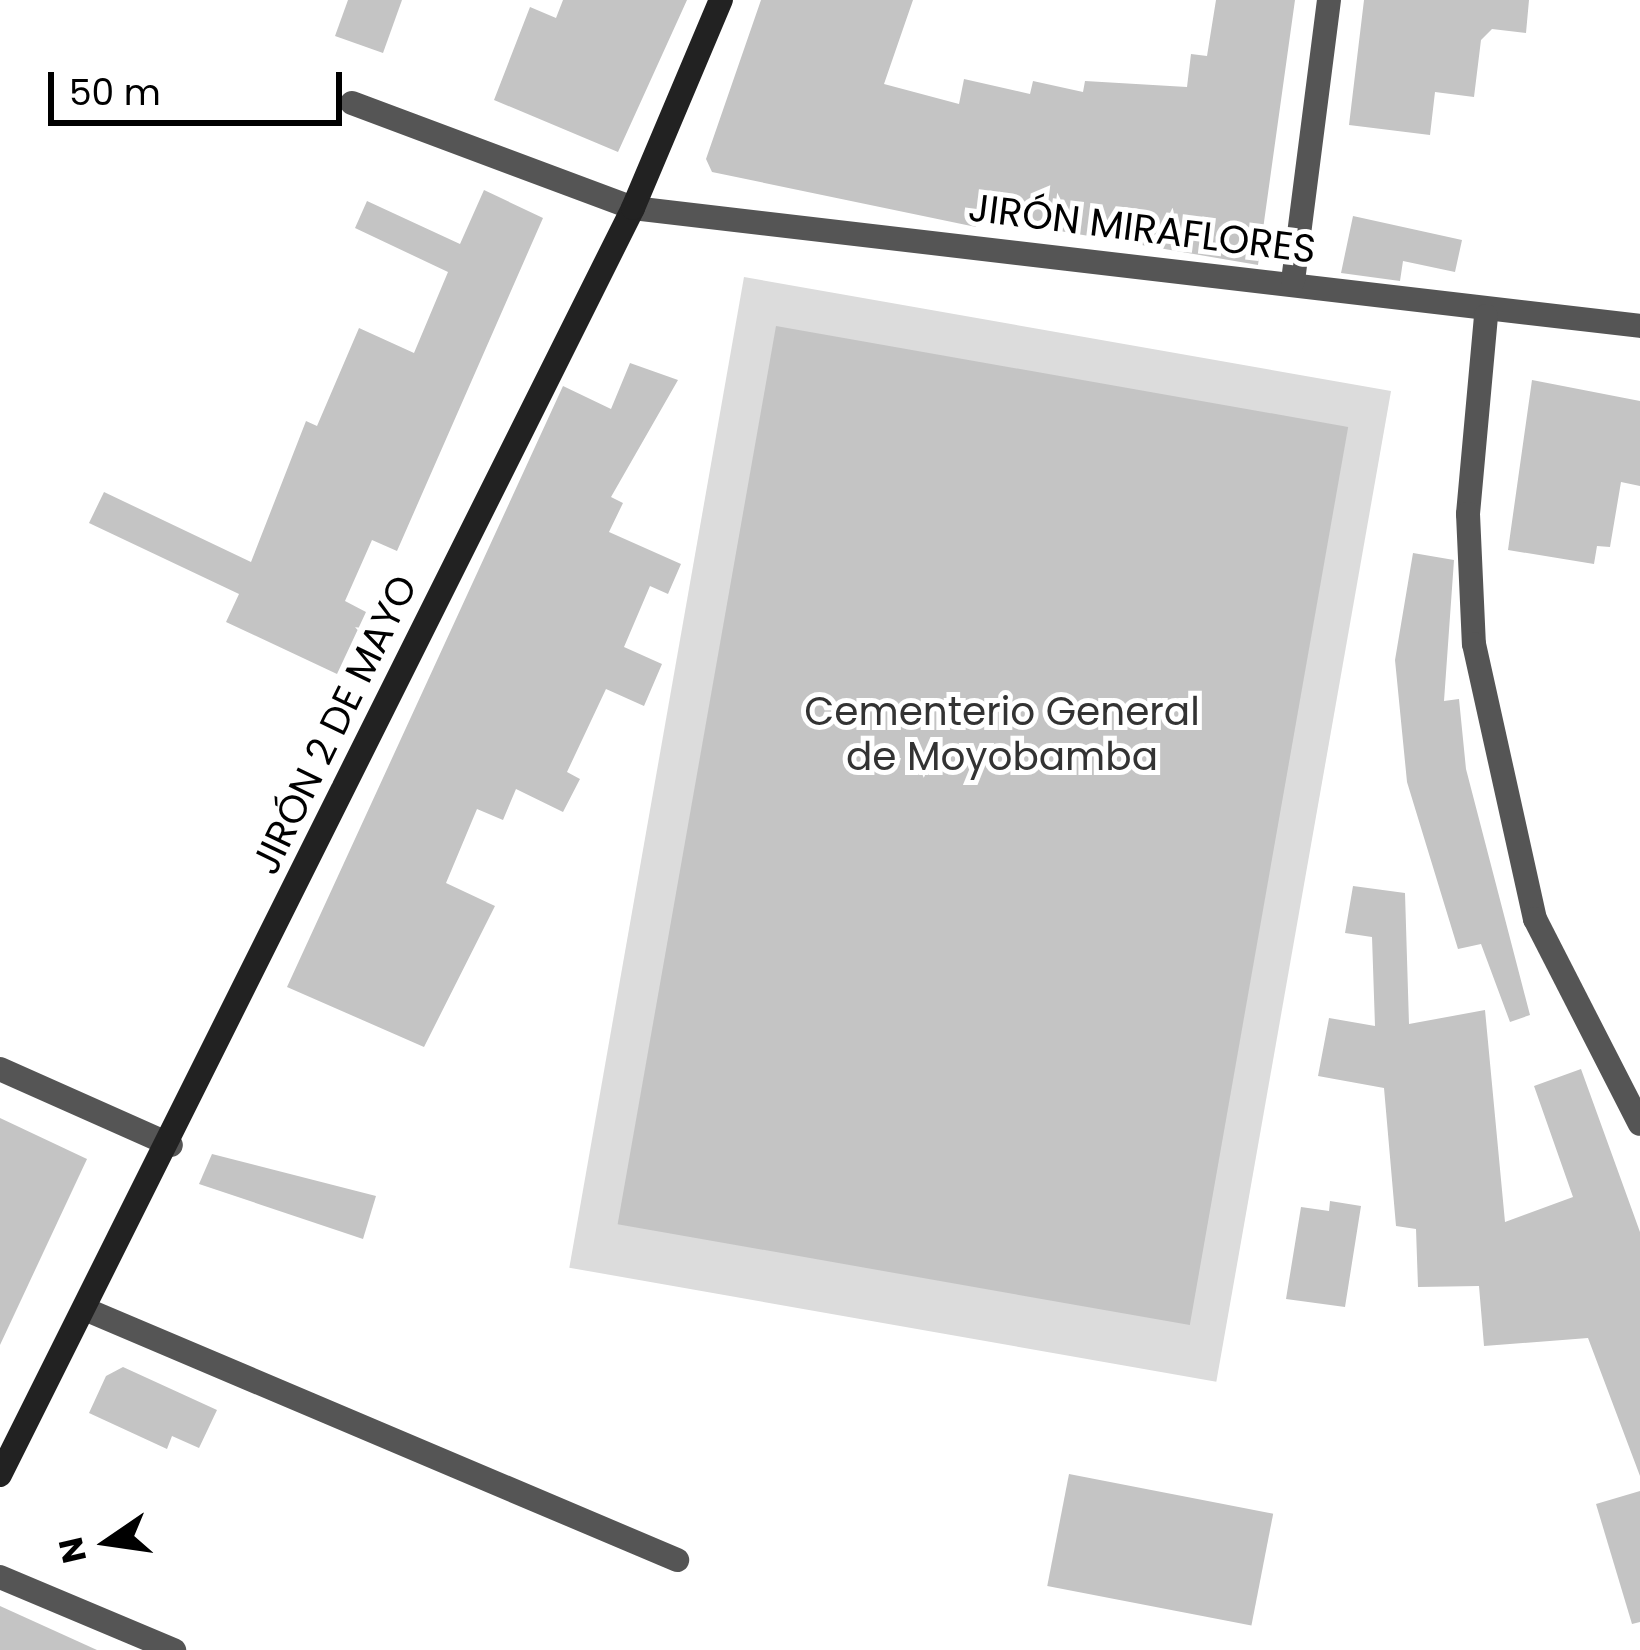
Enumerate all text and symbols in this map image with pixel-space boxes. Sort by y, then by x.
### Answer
scale bar [54,48,348,122]
text: 50 m [69,67,161,118]
street label: JIRÓN MIRAFLORES [966,184,1318,274]
street label: JIRÓN 2 DE MAYO [242,568,428,882]
park label: Cementerio General de Moyobamba [804,690,1200,781]
north arrow [48,1482,168,1602]
text: N [47,1533,98,1568]

